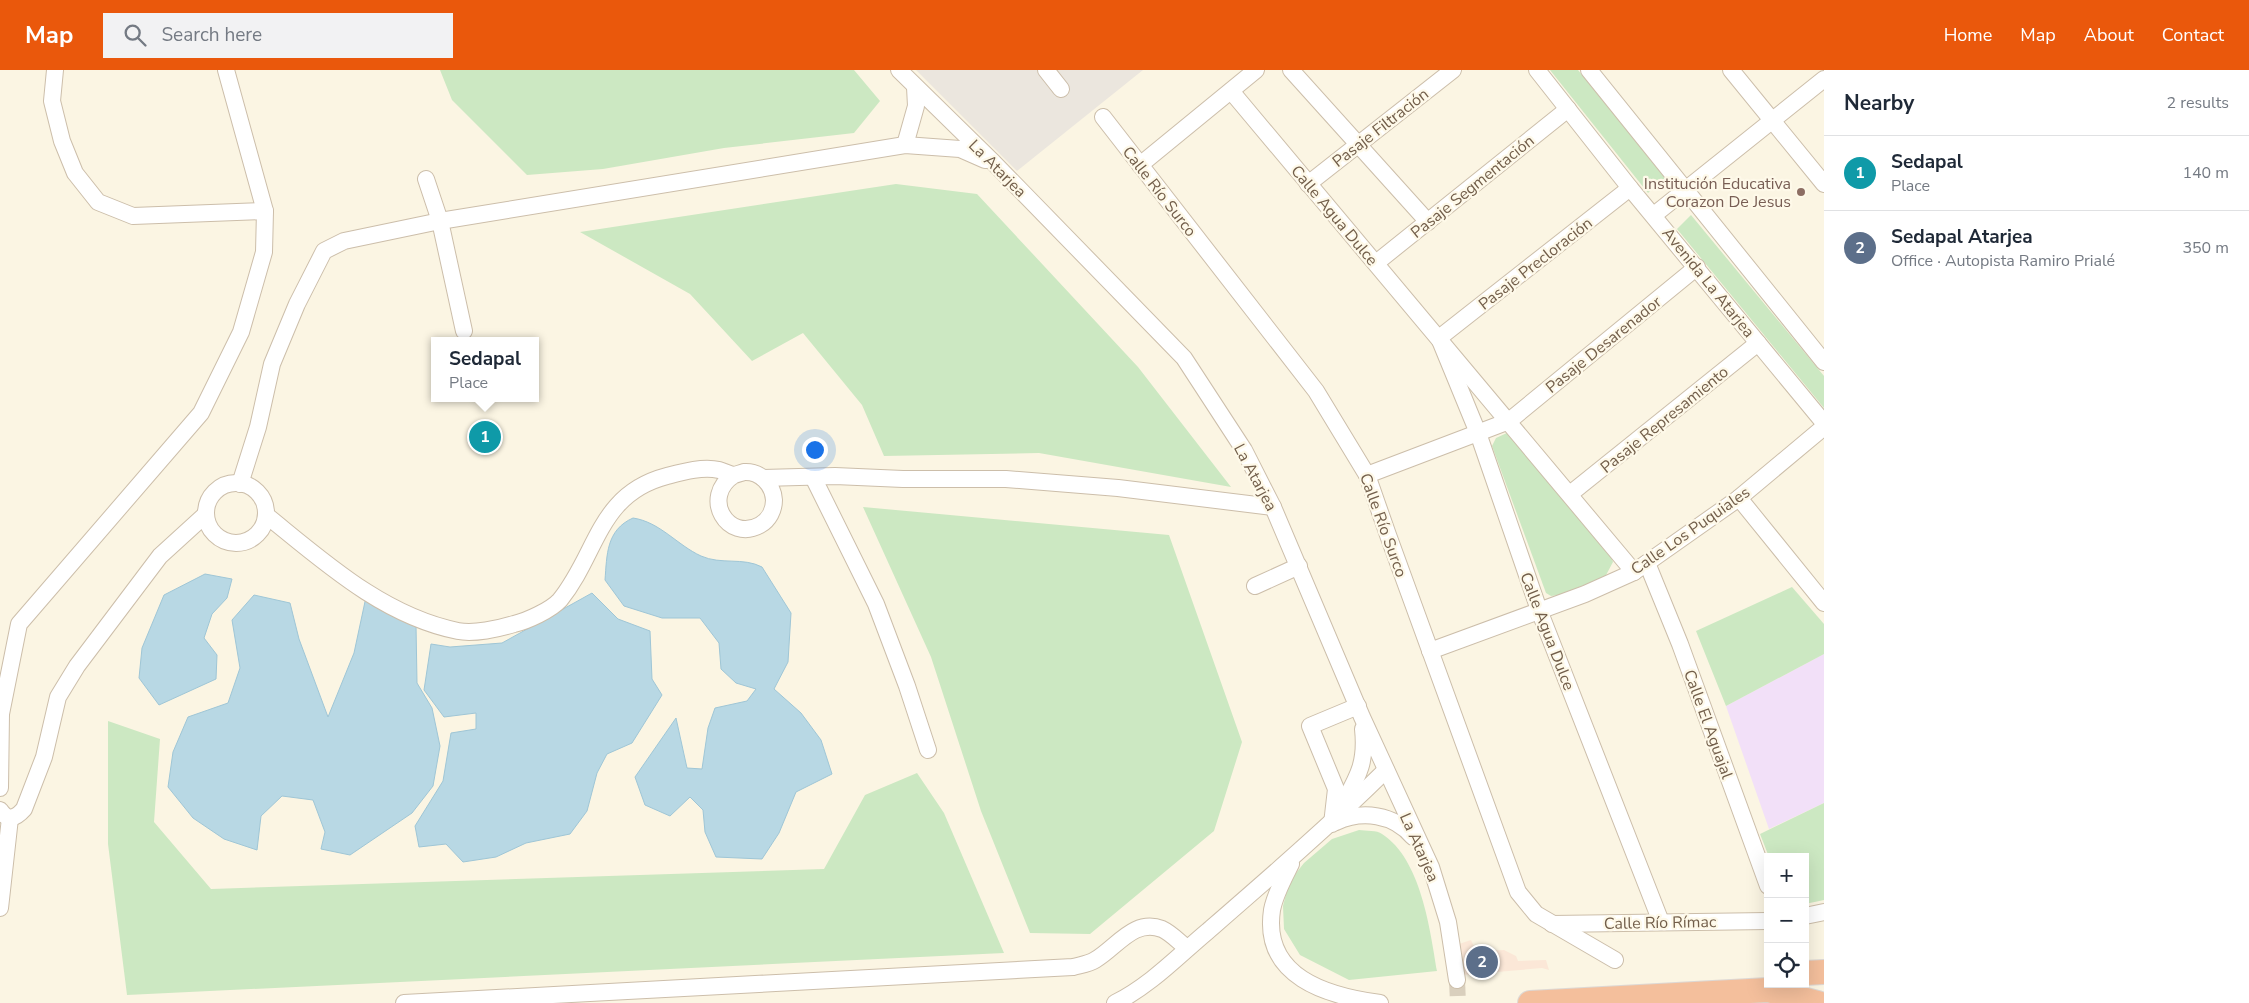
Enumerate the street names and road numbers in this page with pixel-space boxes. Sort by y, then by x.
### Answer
street label: Pasaje Filtración [1328,83,1433,172]
street label: Pasaje Segmentación [1406,130,1539,243]
street label: La Atarjea [964,135,1031,202]
street label: Calle Río Surco [1117,142,1201,241]
street label: Calle Agua Dulce [1286,161,1383,271]
street label: Pasaje Precloración [1474,212,1597,315]
street label: Avenida La Atarjea [1657,223,1760,342]
street label: Pasaje Desarenador [1541,291,1666,398]
street label: Pasaje Represamiento [1596,361,1733,478]
street label: La Atarjea [1228,440,1282,515]
street label: Calle Río Surco [1354,470,1412,580]
street label: Calle Los Puquiales [1627,481,1755,580]
street label: Calle Agua Dulce [1514,569,1580,694]
street label: Calle El Aguajal [1678,667,1738,782]
street label: La Atarjea [1394,809,1444,885]
street label: Calle Río Rímac [1604,911,1717,935]

